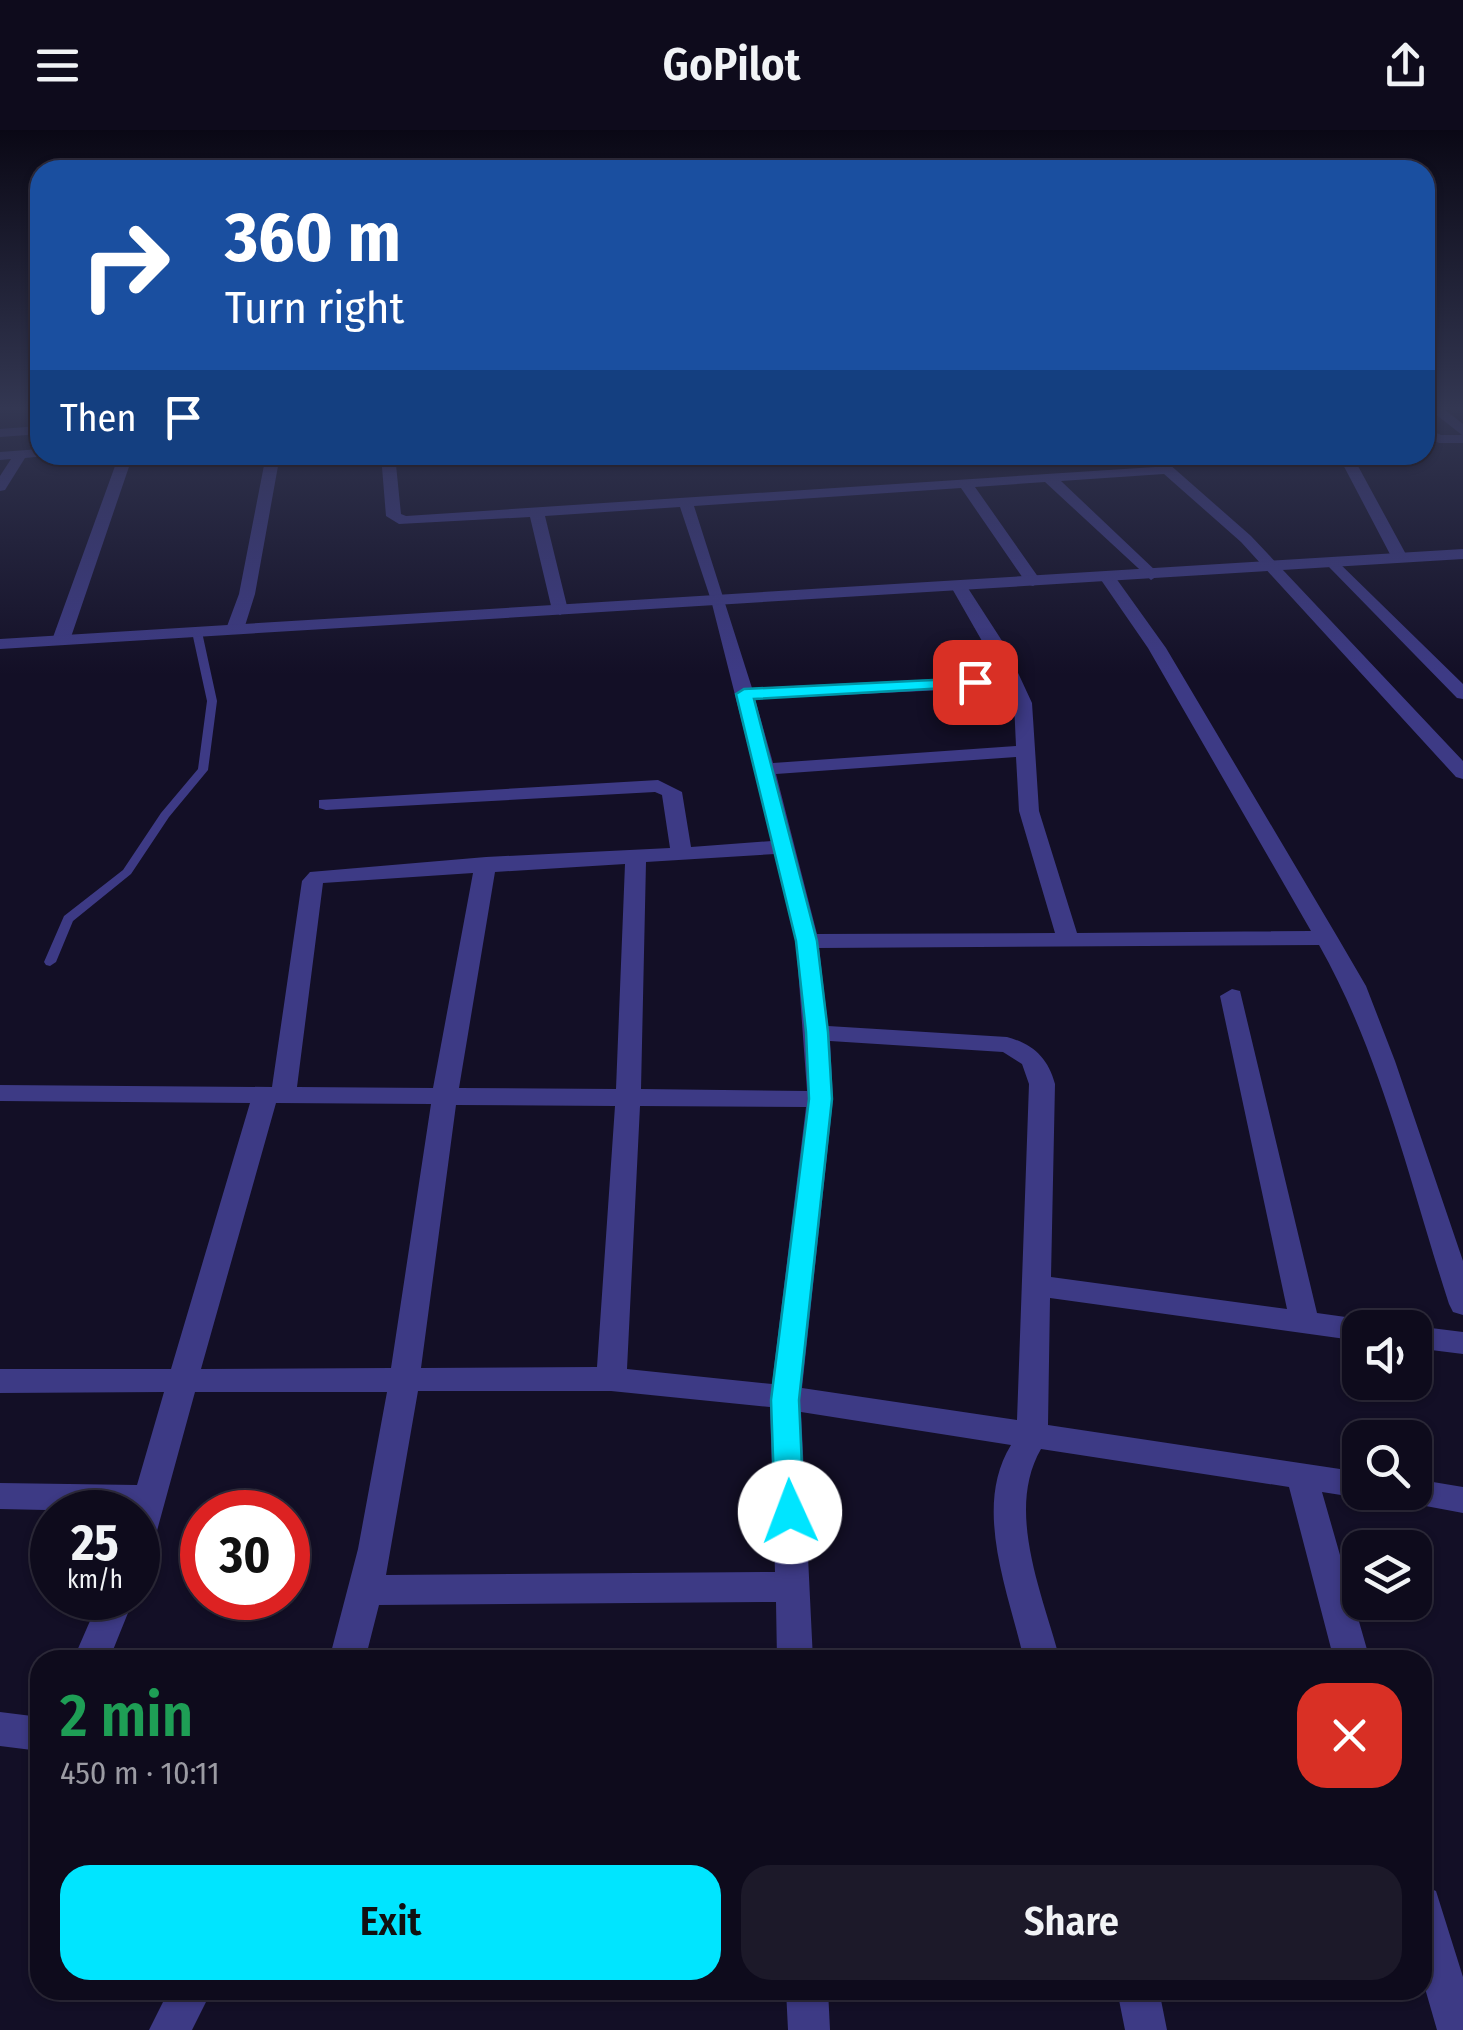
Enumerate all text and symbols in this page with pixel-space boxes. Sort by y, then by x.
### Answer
icon: menu [30,38,85,93]
text: GoPilot [663,38,800,92]
icon: share [1378,38,1433,93]
text: 360 m [225,196,401,280]
icon: right [60,200,190,330]
text: Turn right [225,281,404,335]
icon: arrive [156,390,211,445]
text: Then [60,395,136,441]
pin [933,640,1018,725]
icon: arrive [948,655,1003,710]
map controls [1342,1310,1432,1620]
button: sound [1342,1310,1432,1400]
button: search [1342,1420,1432,1510]
position arrow [738,1460,842,1564]
speed limit sign: 30 [180,1490,310,1620]
text: 25 [71,1513,119,1573]
button: layers [1342,1530,1432,1620]
text: km/h [67,1565,123,1595]
text: 2 min [60,1680,193,1752]
button: close [1297,1683,1402,1788]
text: 450 m · 10:11 [60,1754,220,1792]
button: Exit [60,1865,721,1980]
button: Share [741,1865,1402,1980]

